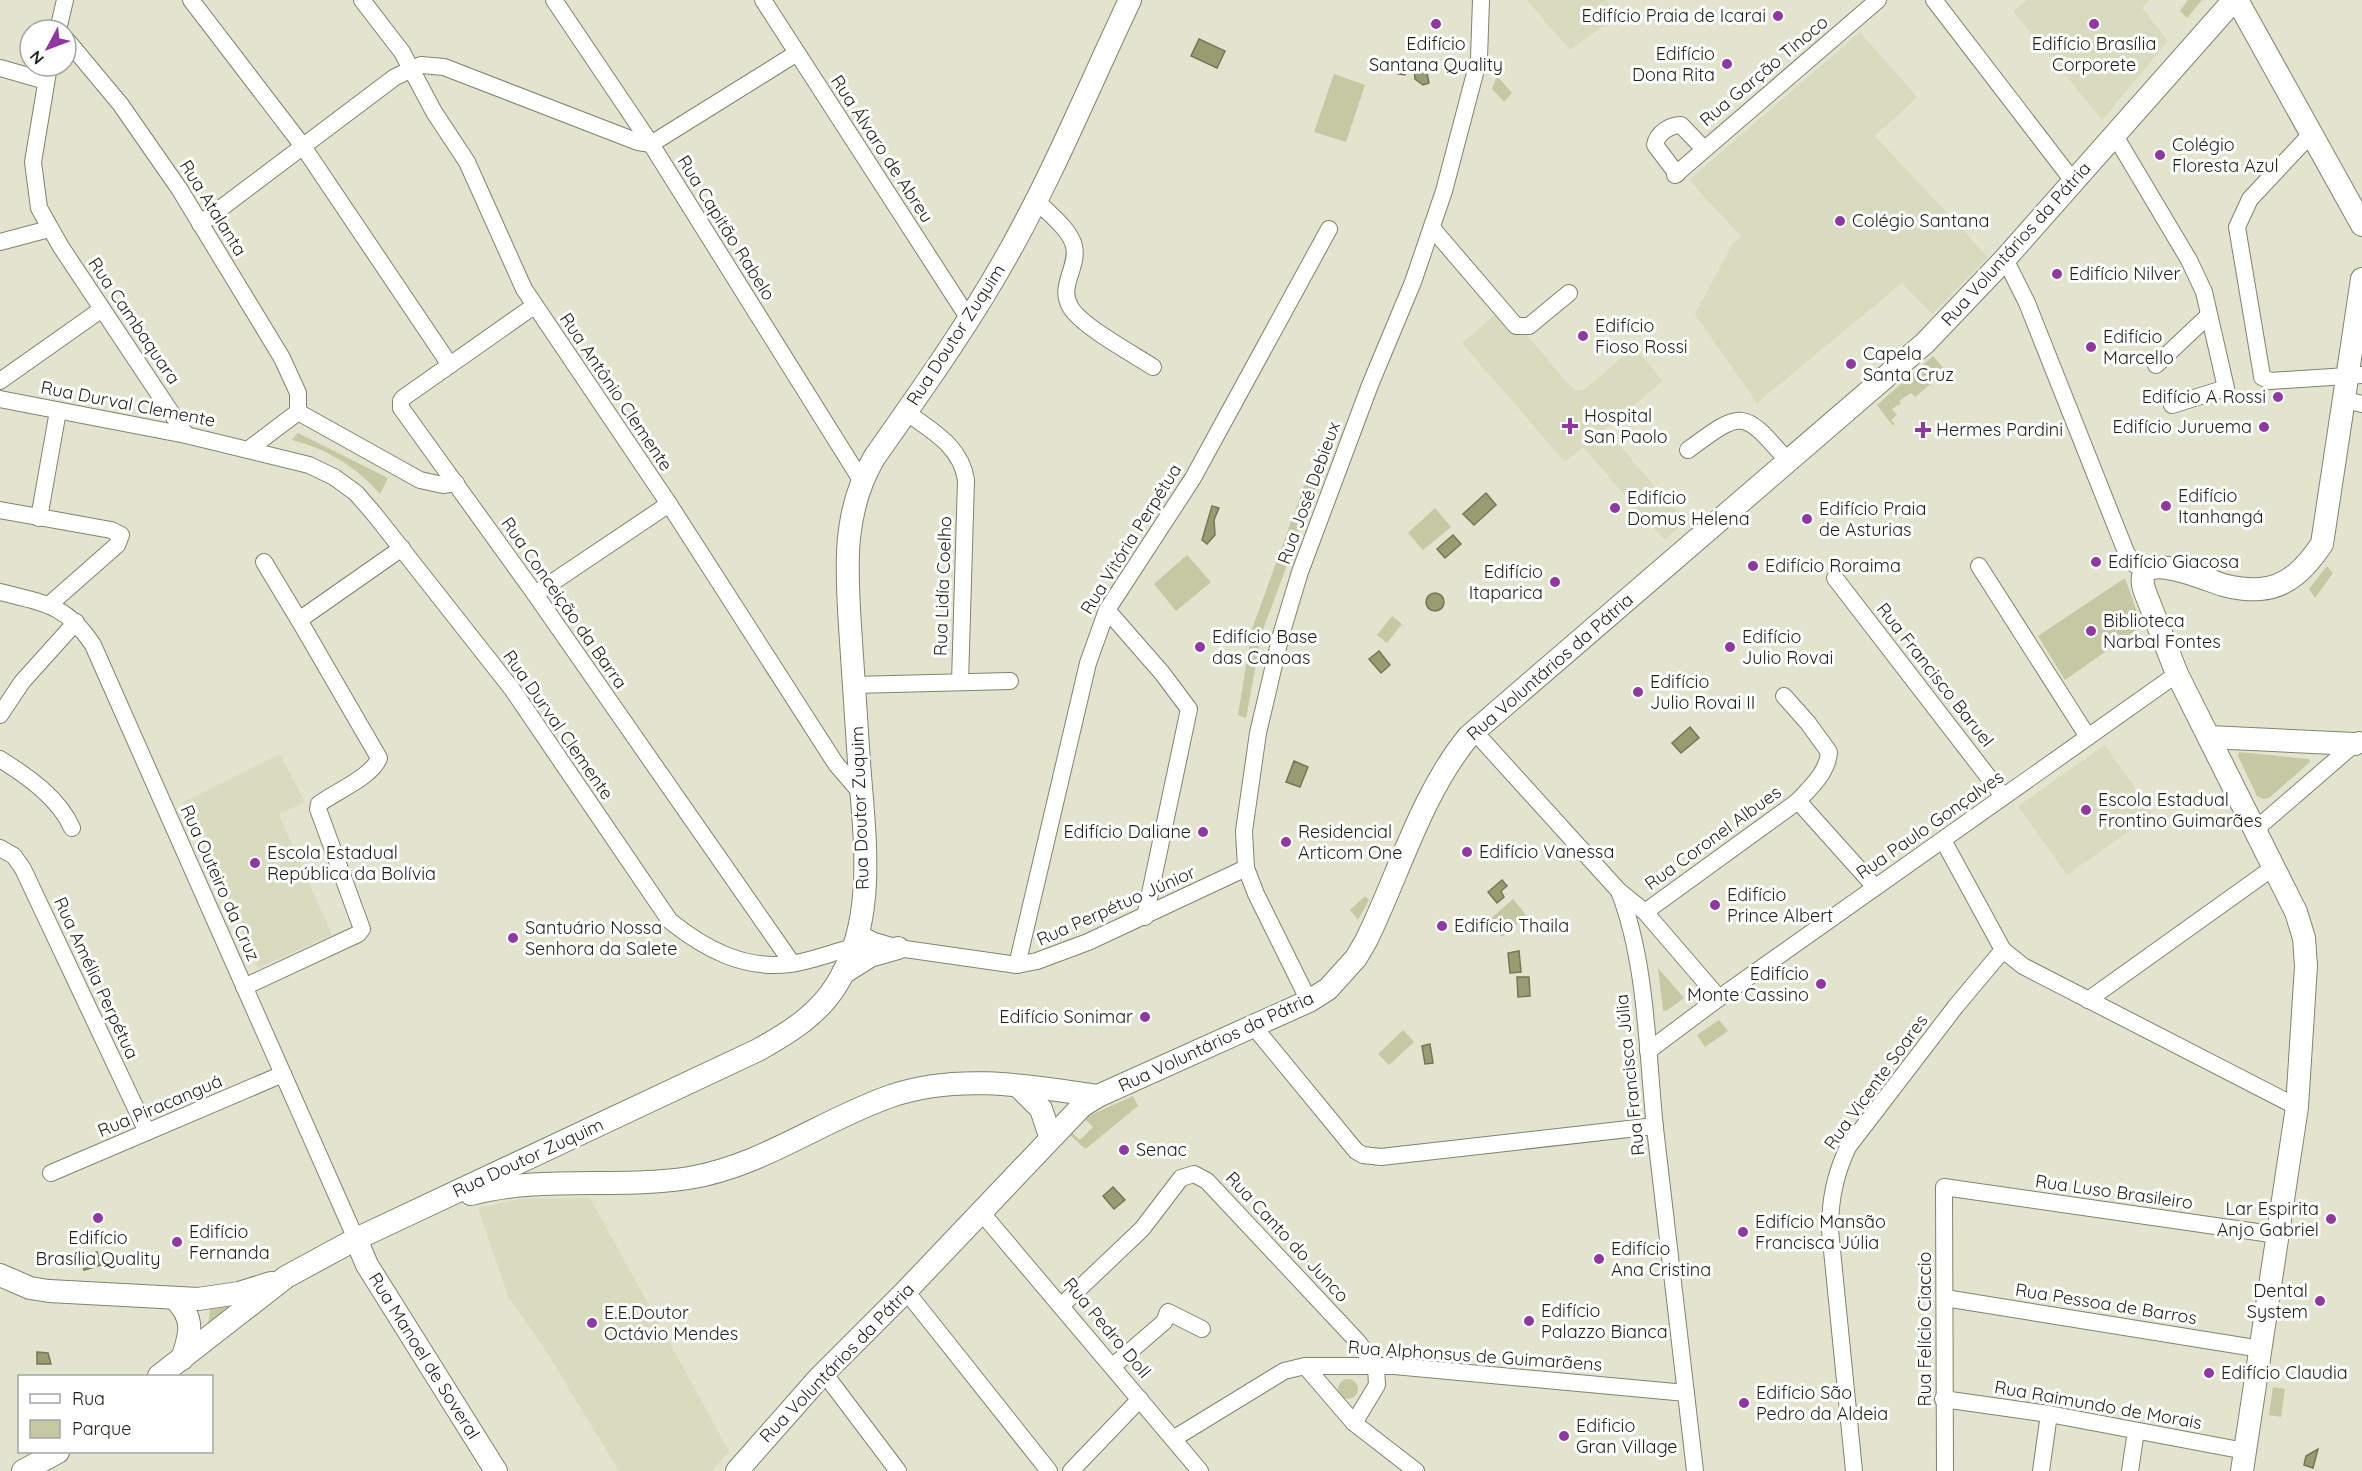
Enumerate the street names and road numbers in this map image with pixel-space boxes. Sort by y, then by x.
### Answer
street label: Rua Garção Tinoco [1695,10,1833,131]
street label: Rua Álvaro de Abreu [826,71,939,227]
street label: Rua Capitão Rabelo [672,151,780,305]
street label: Rua Atalanta [175,155,252,260]
street label: Rua Voluntários da Pátria [1936,157,2095,331]
street label: Rua Cambaquara [83,253,185,389]
street label: Rua Doutor Zuquim [901,260,1010,410]
street label: Rua Antônio Clemente [555,308,678,475]
street label: Rua Durval Clemente [39,375,217,432]
street label: Rua José Debieux [1272,418,1345,567]
street label: Rua Vitória Perpétua [1075,459,1186,618]
street label: Rua Conceição da Barra [496,512,632,693]
street label: Rua Lidía Coelho [929,516,956,656]
street label: Rua Voluntários da Pátria [1462,588,1638,745]
street label: Rua Francisco Baruel [1872,598,1999,751]
street label: Rua Durval Clemente [498,645,619,804]
street label: Rua Doutor Zuquim [845,726,874,890]
street label: Rua Paulo Gonçalves [1851,765,2008,884]
street label: Rua Coronel Albues [1640,780,1785,895]
street label: Rua Outeiro da Cruz [176,801,265,964]
street label: Rua Perpétuo Júnior [1033,860,1199,951]
street label: Rua Amélia Perpétua [49,893,144,1062]
street label: Rua Voluntários da Pátria [1114,986,1317,1097]
street label: Rua Francisca Júlia [1610,993,1649,1157]
street label: Rua Vicente Soares [1819,1009,1932,1154]
street label: Rua Piracanguá [94,1069,226,1142]
street label: Rua Doutor Zuquim [449,1112,607,1203]
street label: Rua Canto do Junco [1221,1166,1354,1307]
street label: Rua Luso Brasileiro [2034,1169,2194,1214]
street label: Rua Felício Ciaccio [1913,1252,1936,1406]
street label: Rua Manoel de Soveral [364,1268,485,1443]
street label: Rua Pedro Doll [1059,1273,1156,1383]
street label: Rua Voluntários da Pátria [754,1278,919,1447]
street label: Rua Pessoa de Barros [2014,1278,2199,1329]
street label: Rua Alphonsus de Guimarãens [1347,1335,1603,1376]
street label: Rua Raimundo de Morais [1993,1375,2204,1434]

